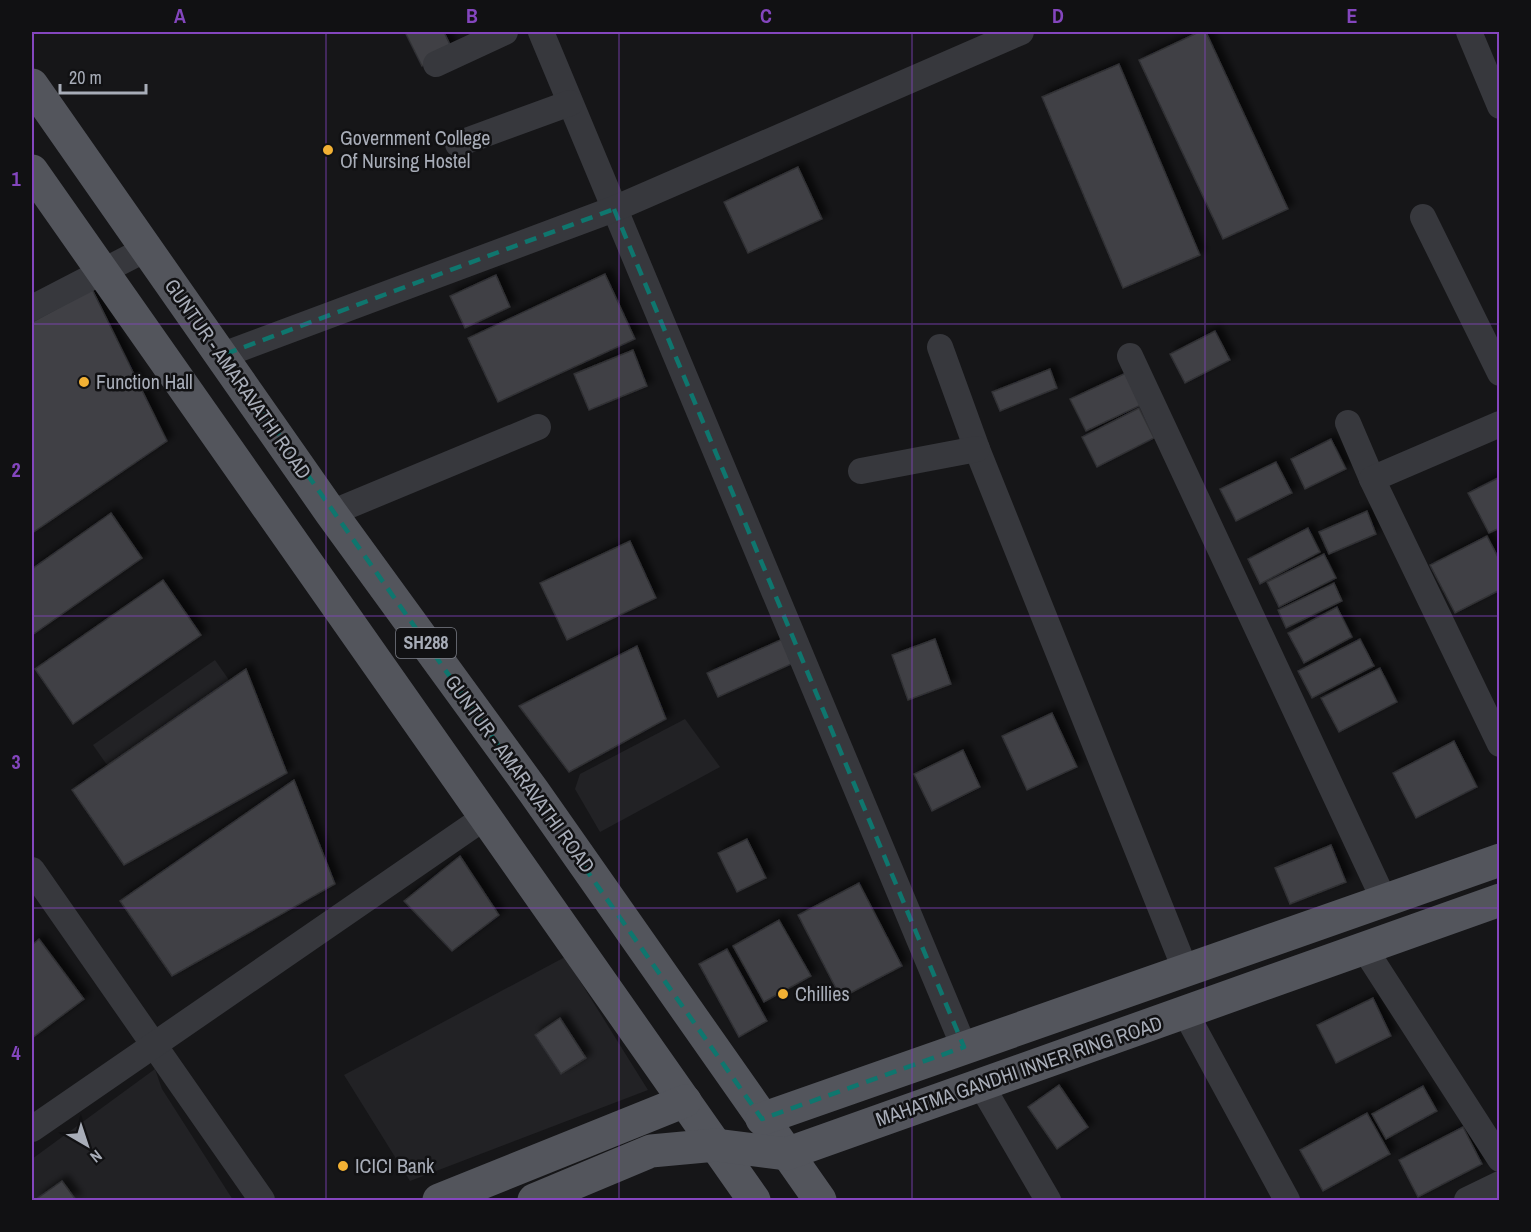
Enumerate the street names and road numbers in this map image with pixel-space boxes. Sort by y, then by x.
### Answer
street label: GUNTUR - AMARAVATHI ROAD [159,273,318,484]
road number: SH288 [396,628,456,658]
street label: GUNTUR - AMARAVATHI ROAD [439,669,602,878]
street label: MAHATMA GANDHI INNER RING ROAD [872,1009,1166,1132]

